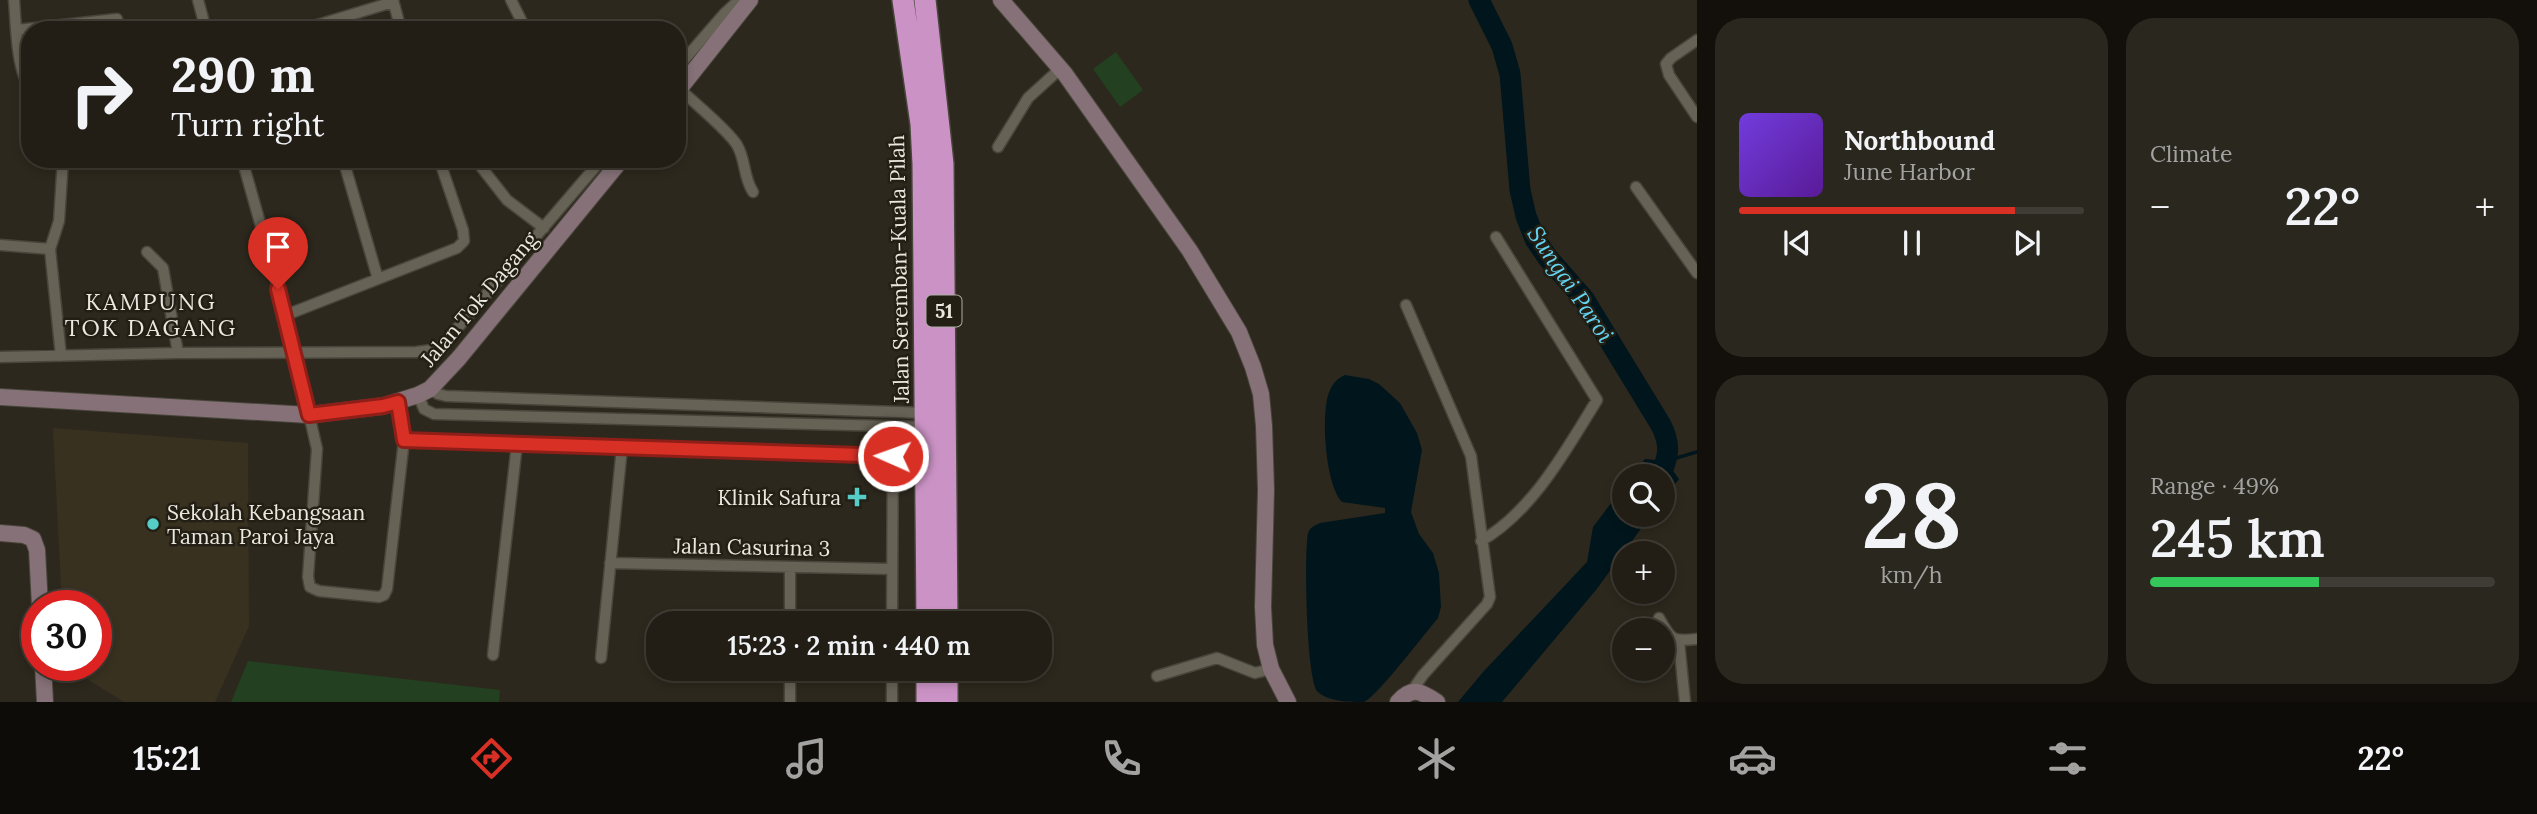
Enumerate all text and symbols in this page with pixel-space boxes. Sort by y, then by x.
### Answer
text: 290 m [171,43,314,105]
icon: right [56,49,147,140]
text: Turn right [171,104,324,145]
text: Northbound [1844,124,1995,157]
street label: Jalan Seremban-Kuala Pilah [883,134,915,405]
text: Climate [2150,139,2232,168]
text: June Harbor [1844,157,1975,186]
text: 22° [2285,173,2360,239]
text: − [2150,183,2170,231]
text: + [2475,183,2495,231]
pin [248,217,308,289]
water label: Sungai Paroi [1521,220,1621,348]
icon: previous [1778,224,1816,262]
icon: pause [1893,224,1931,262]
icon: next [2008,224,2046,262]
street label: Jalan Tok Dagang [414,226,544,373]
icon: arrive [259,228,297,266]
district label: KAMPUNG TOK DAGANG [65,287,237,342]
road number: 51 [926,296,962,326]
position arrow [856,419,930,493]
text: 28 [1861,456,1962,573]
map controls [1612,464,1675,681]
button: search [1612,464,1675,527]
text: Range · 49% [2150,471,2279,500]
place label: Klinik Safura [717,484,841,511]
marker: Klinik Safura [847,487,867,507]
place label: Sekolah Kebangsaan Taman Paroi Jaya [167,499,366,550]
text: 245 km [2150,505,2325,571]
marker: Sekolah Kebangsaan Taman Paroi Jaya [145,516,161,532]
street label: Jalan Casurina 3 [672,532,831,562]
button: + [1612,541,1675,604]
text: km/h [1880,560,1943,589]
speed limit sign: 30 [21,590,112,681]
button: − [1612,618,1675,681]
text: 15:23 · 2 min · 440 m [728,629,970,662]
icon: directions [467,734,516,783]
icon: music [782,734,831,783]
icon: phone [1097,734,1146,783]
icon: climate [1412,734,1461,783]
icon: car [1728,734,1777,783]
icon: filters [2043,734,2092,783]
text: 15:21 [133,738,201,779]
text: 22° [2358,738,2404,779]

